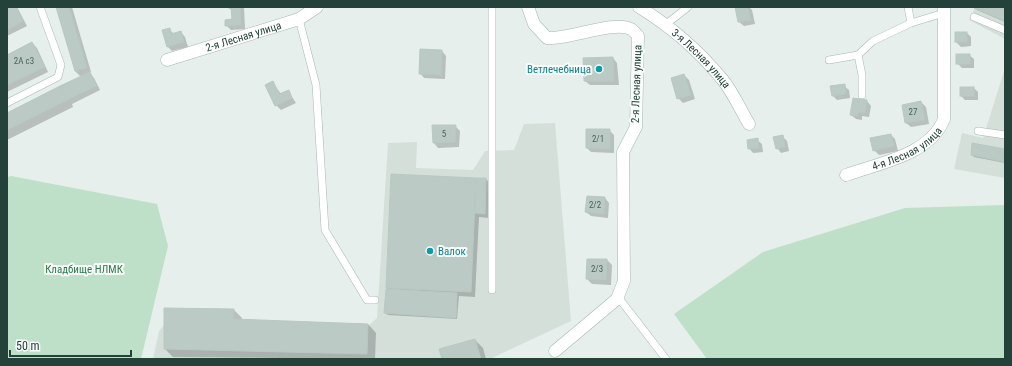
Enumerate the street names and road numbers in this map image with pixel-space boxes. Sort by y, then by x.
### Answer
street label: 2-я Лесная улица [204,19,283,55]
street label: 3-я Лесная улица [669,26,733,91]
street label: 2-я Лесная улица [629,45,644,123]
street label: 4-я Лесная улица [871,125,945,173]

